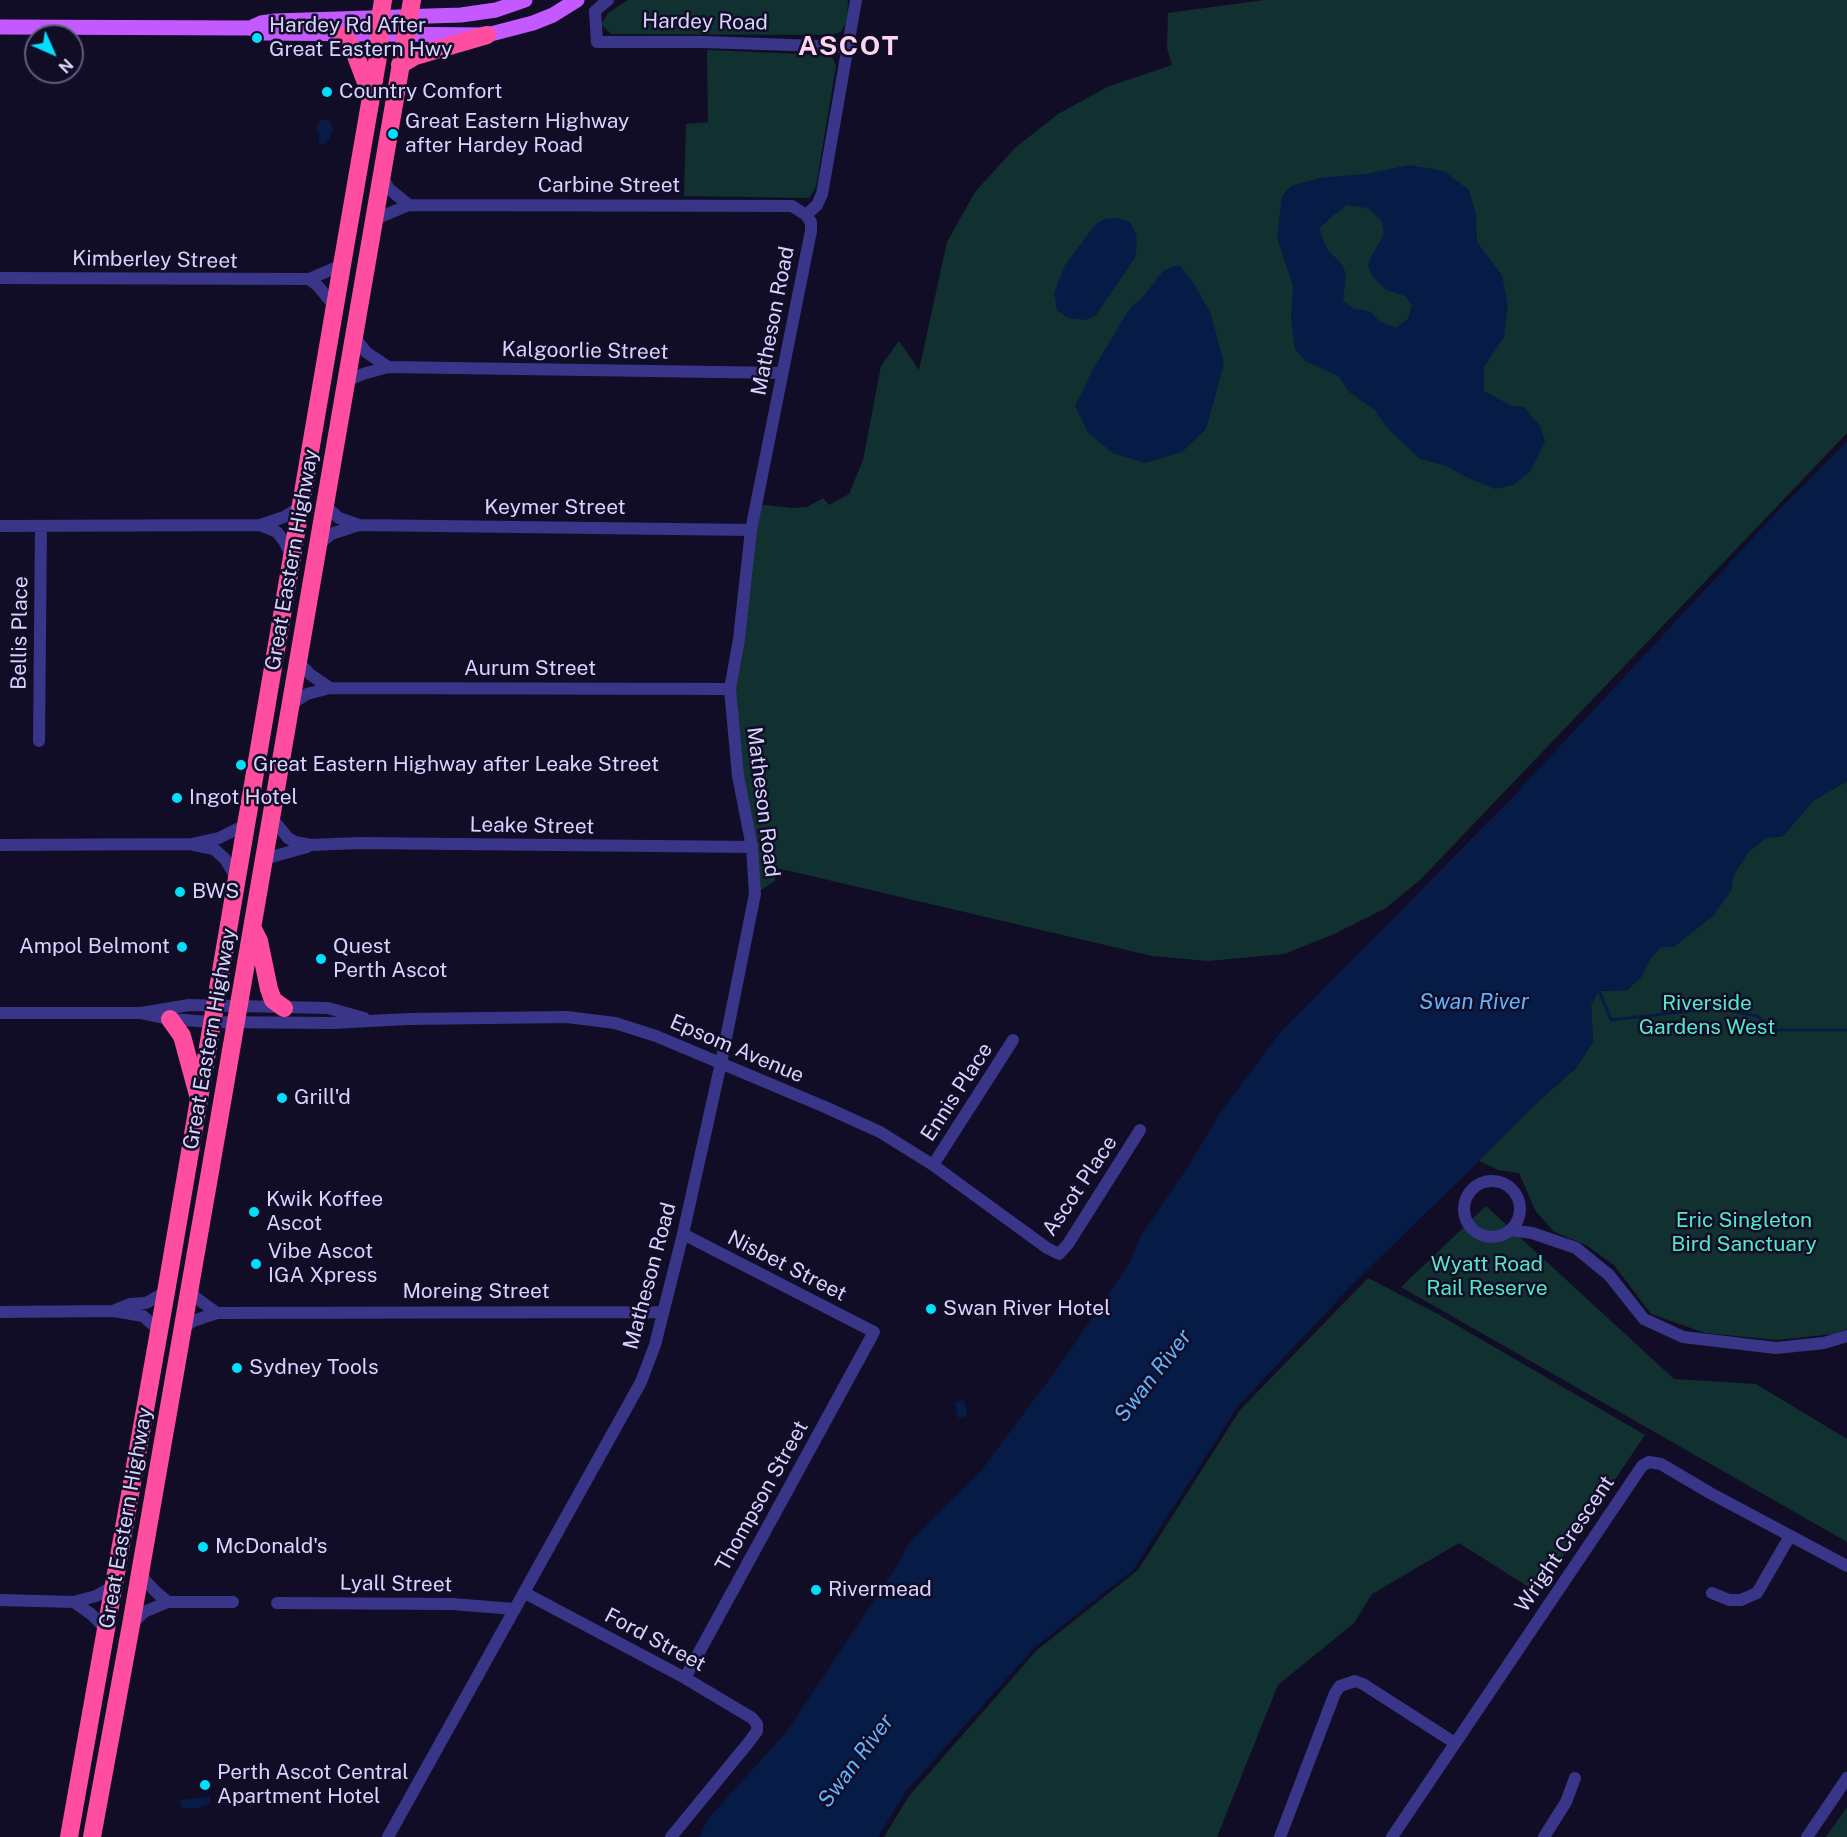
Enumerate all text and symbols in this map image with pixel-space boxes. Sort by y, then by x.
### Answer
street label: Hardey Road [642,8,768,36]
place label: Hardey Rd After Great Eastern Hwy [269,13,453,63]
north arrow [24,24,84,84]
marker: Hardey Rd After Great Eastern Hwy [250,31,264,45]
district label: ASCOT [798,31,900,63]
text: N [55,55,77,77]
place label: Country Comfort [339,79,503,105]
marker: Country Comfort [320,85,334,99]
place label: Great Eastern Highway after Hardey Road [405,109,629,159]
marker: Great Eastern Highway after Hardey Road [386,127,400,141]
street label: Carbine Street [538,173,680,199]
street label: Matheson Road [746,244,800,398]
street label: Kimberley Street [72,246,238,274]
street label: Kalgoorlie Street [501,337,669,365]
street label: Great Eastern Highway [260,447,324,673]
street label: Keymer Street [484,495,626,521]
street label: Bellis Place [6,576,34,690]
street label: Aurum Street [464,656,596,682]
street label: Matheson Road [741,725,785,879]
place label: Great Eastern Highway after Leake Street [253,752,659,778]
marker: Great Eastern Highway after Leake Street [234,758,248,772]
place label: Ingot Hotel [189,785,298,811]
marker: Ingot Hotel [170,791,184,805]
street label: Leake Street [469,812,595,840]
place label: BWS [192,879,239,905]
marker: BWS [173,885,187,899]
street label: Great Eastern Highway [178,926,242,1152]
place label: Ampol Belmont [19,934,170,960]
place label: Quest Perth Ascot [333,934,447,984]
marker: Ampol Belmont [175,940,189,954]
marker: Quest Perth Ascot [314,952,328,966]
water label: Swan River [1419,989,1529,1015]
park label: Riverside Gardens West [1639,991,1775,1041]
street label: Epsom Avenue [666,1009,808,1089]
street label: Ennis Place [916,1038,998,1146]
place label: Grill'd [294,1085,351,1111]
marker: Grill'd [275,1091,289,1105]
street label: Ascot Place [1037,1131,1123,1241]
place label: Kwik Koffee Ascot [266,1187,383,1237]
street label: Matheson Road [618,1200,682,1352]
marker: Kwik Koffee Ascot [247,1205,261,1219]
park label: Eric Singleton Bird Sanctuary [1671,1208,1817,1258]
street label: Nisbet Street [723,1225,851,1307]
place label: Vibe Ascot IGA Xpress [268,1239,377,1289]
park label: Wyatt Road Rail Reserve [1426,1252,1548,1302]
marker: Vibe Ascot IGA Xpress [249,1257,263,1271]
street label: Moreing Street [402,1279,550,1305]
place label: Swan River Hotel [943,1296,1111,1322]
marker: Swan River Hotel [924,1302,938,1316]
water label: Swan River [1109,1324,1197,1428]
place label: Sydney Tools [249,1355,379,1381]
marker: Sydney Tools [230,1361,244,1375]
street label: Great Eastern Highway [94,1405,158,1631]
street label: Thompson Street [710,1416,814,1576]
street label: Wright Crescent [1510,1471,1620,1617]
place label: McDonald's [215,1534,327,1560]
marker: McDonald's [196,1540,210,1554]
street label: Lyall Street [339,1570,453,1598]
place label: Rivermead [828,1577,932,1603]
marker: Rivermead [809,1583,823,1597]
street label: Ford Street [600,1603,710,1677]
water label: Swan River [812,1709,900,1813]
place label: Perth Ascot Central Apartment Hotel [217,1760,409,1810]
marker: Perth Ascot Central Apartment Hotel [198,1778,212,1792]

